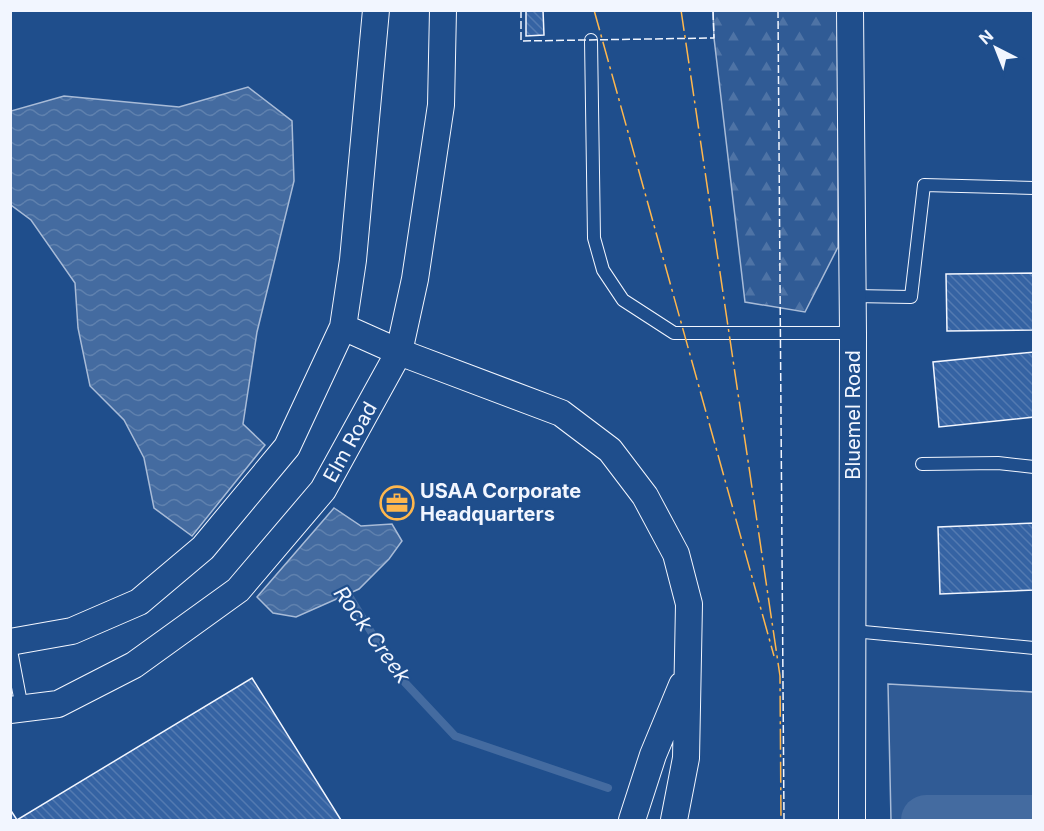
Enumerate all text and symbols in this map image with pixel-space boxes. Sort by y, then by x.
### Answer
north arrow [966,18,1026,78]
text: N [975,25,997,48]
street label: Bluemel Road [841,350,865,480]
street label: Elm Road [318,398,382,486]
place label: USAA Corporate Headquarters [420,479,581,526]
office icon: USAA Corporate Headquarters [379,485,415,521]
water label: Rock Creek [329,581,416,688]

